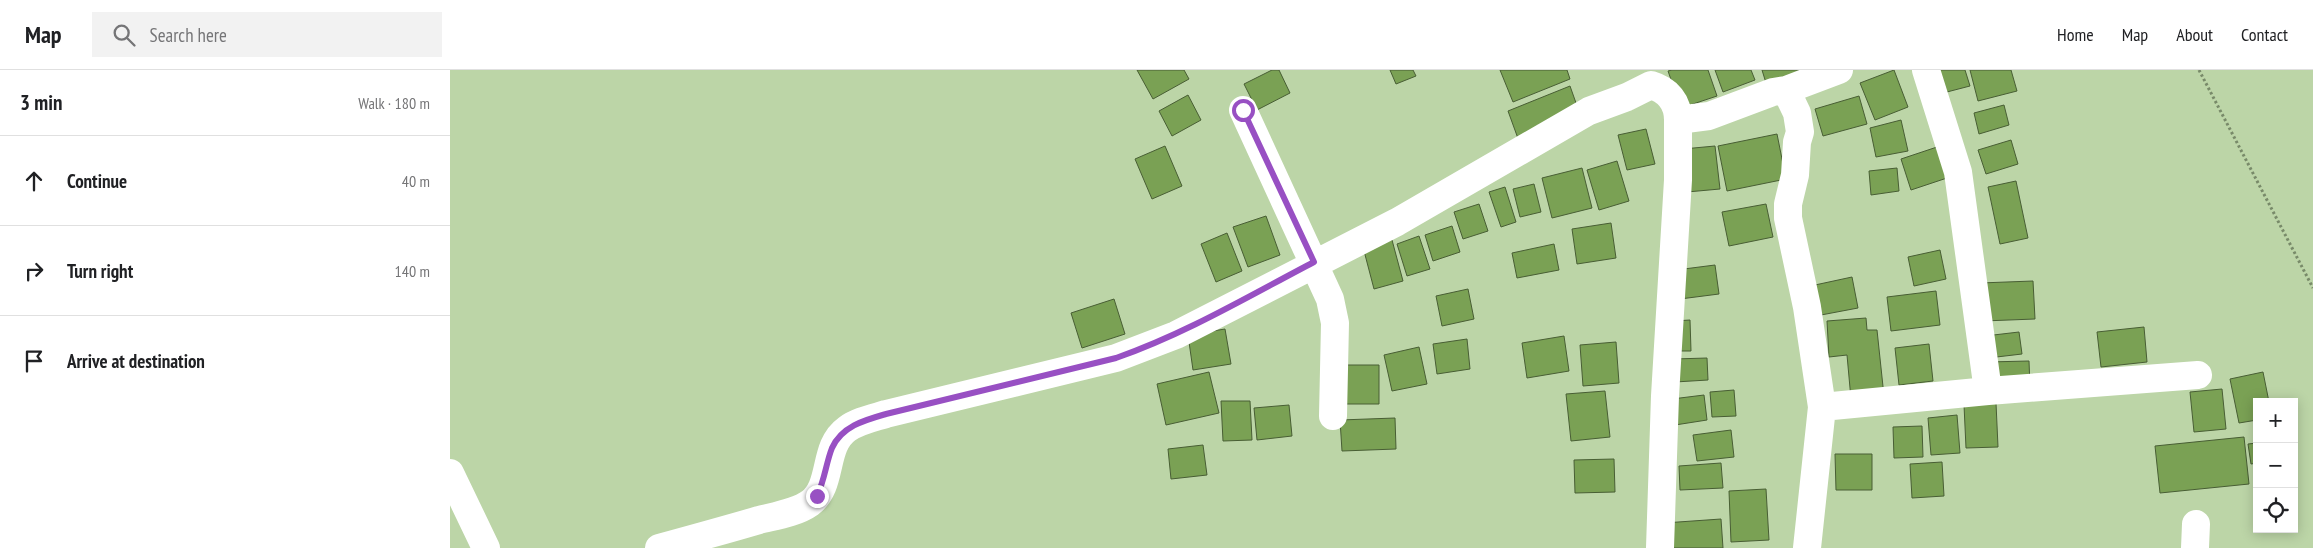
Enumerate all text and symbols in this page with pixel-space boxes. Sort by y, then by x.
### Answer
search box [92,12,442,57]
text: Map [25,19,62,50]
icon: search [110,21,138,49]
text: Search here [150,23,227,47]
text: Home [2057,23,2094,46]
text: Map [2122,23,2148,46]
text: About [2176,23,2213,46]
text: Contact [2241,23,2288,46]
text: 3 min [20,89,62,116]
text: Walk · 180 m [358,93,430,113]
route start [1232,99,1255,122]
icon: ahead [20,167,48,195]
text: Continue [67,169,127,193]
text: 40 m [402,171,430,191]
icon: right [20,257,48,285]
text: Turn right [67,259,133,283]
text: 140 m [395,261,430,281]
icon: arrive [20,347,48,375]
text: Arrive at destination [67,349,205,373]
map controls [2253,398,2298,533]
button: + [2253,398,2298,443]
button: − [2253,443,2298,488]
route end [806,485,829,508]
button: locate [2253,488,2298,533]

